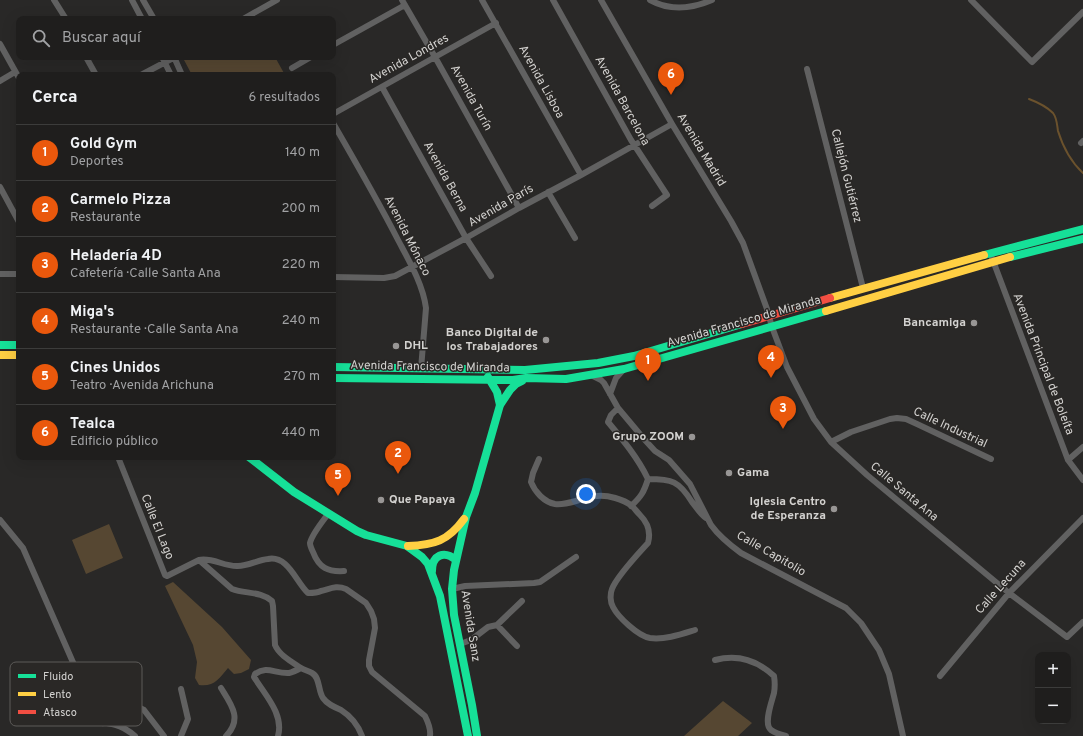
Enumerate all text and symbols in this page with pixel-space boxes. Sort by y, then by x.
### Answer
search box [16,16,336,60]
icon: search [30,27,52,49]
text: Buscar aquí [62,29,141,48]
street label: Avenida Londres [366,30,452,88]
street label: Avenida Lisboa [514,43,568,121]
street label: Avenida Barcelona [591,53,653,149]
street label: Avenida Turín [446,62,496,134]
pin: 6 [658,62,684,95]
text: Cerca [32,87,78,109]
text: 6 resultados [249,90,320,106]
street label: Avenida Madrid [673,110,729,190]
street label: Callejón Gutiérrez [827,127,865,225]
text: Gold Gym [70,135,137,154]
street label: Avenida Berna [419,139,471,215]
text: 1 [42,145,48,161]
text: 140 m [285,145,320,161]
text: Deportes [70,154,124,170]
street label: Avenida París [465,181,537,231]
text: Carmelo Pizza [70,191,171,210]
street label: Avenida Mónaco [380,193,434,279]
text: 2 [41,201,49,217]
text: 200 m [281,201,320,217]
text: Restaurante [70,210,141,226]
text: Heladería 4D [70,247,162,266]
text: 3 [41,257,49,273]
text: 220 m [282,257,320,273]
text: Cafetería · Calle Santa Ana [70,266,221,282]
street label: Avenida Principal de Boleíta [1009,291,1077,437]
street label: Avenida Francisco de Miranda [665,292,823,352]
text: Miga's [70,303,114,322]
text: 4 [41,313,49,329]
text: 240 m [282,313,320,329]
place label: Bancamiga [903,315,966,331]
marker: Bancamiga [969,318,979,328]
text: Restaurante · Calle Santa Ana [70,322,238,338]
place label: Banco Digital de los Trabajadores [446,325,538,355]
marker: Banco Digital de los Trabajadores [541,335,551,345]
place label: DHL [404,338,428,354]
marker: DHL [391,341,401,351]
pin: 4 [758,345,784,378]
pin: 1 [635,348,661,381]
street label: Avenida Francisco de Miranda [350,358,510,376]
text: Cines Unidos [70,359,160,378]
text: 5 [41,369,49,385]
text: 270 m [283,369,320,385]
text: Teatro · Avenida Arichuna [70,378,214,394]
pin: 3 [770,396,796,429]
street label: Calle Industrial [910,404,990,452]
text: Tealca [70,415,115,434]
text: 6 [41,425,49,441]
text: 440 m [281,425,320,441]
place label: Grupo ZOOM [612,429,684,445]
marker: Grupo ZOOM [687,432,697,442]
text: Edificio público [70,434,158,450]
pin: 2 [385,441,411,474]
street label: Calle Santa Ana [867,459,941,525]
pin: 5 [325,463,351,496]
place label: Gama [737,465,769,481]
marker: Gama [724,468,734,478]
your location [576,484,596,504]
street label: Calle El Lago [137,492,178,562]
place label: Que Papaya [389,492,455,508]
place label: Iglesia Centro de Esperanza [749,494,826,524]
marker: Que Papaya [376,495,386,505]
marker: Iglesia Centro de Esperanza [829,504,839,514]
street label: Calle Capitolio [733,528,809,581]
street label: Calle Lecuna [972,556,1030,618]
street label: Avenida Sanz [456,589,484,663]
map controls [1035,652,1071,724]
button: + [1035,652,1071,688]
legend [10,662,142,726]
text: Fluido [43,670,73,684]
text: Lento [43,688,71,702]
button: − [1035,688,1071,724]
text: Atasco [43,706,77,720]

